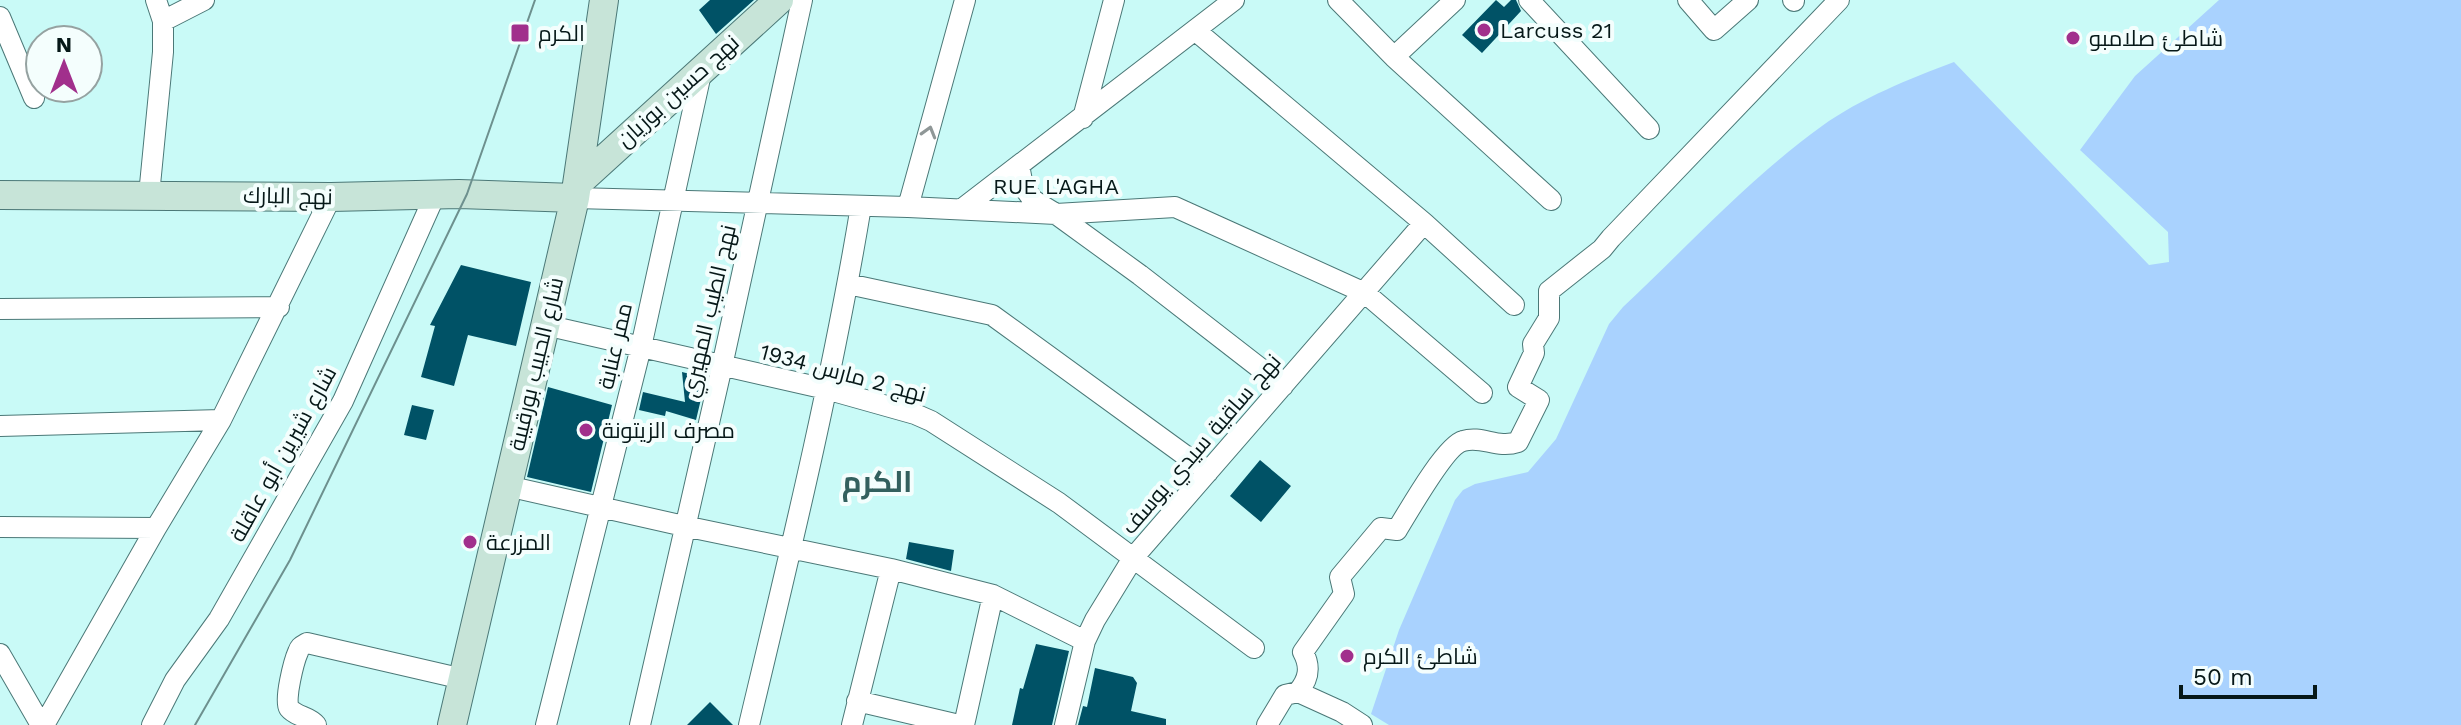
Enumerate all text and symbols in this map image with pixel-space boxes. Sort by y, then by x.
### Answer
place label: Larcuss 21 [1500,18,1612,43]
place label: الكرم [538,21,585,49]
marker: Larcuss 21 [1475,21,1493,39]
marker: الكرم [509,22,531,44]
north arrow [24,24,104,104]
place label: شاطئ صلامبو [2089,26,2223,52]
marker: شاطئ صلامبو [2064,29,2082,47]
street label: نهج حسين بوزيان [612,30,745,154]
text: N [56,32,72,57]
one-way arrow [919,125,936,139]
street label: RUE L'AGHA [993,174,1119,199]
street label: نهج البارك [243,183,333,211]
street label: نهج الطيب المهيري [677,222,745,401]
street label: شارع الحبيب بورقيبة [504,275,570,454]
street label: ممر عنابة [593,300,637,392]
street label: نهج 2 مارس 1934 [757,339,929,409]
street label: نهج ساقية سيدي يوسف [1116,349,1289,542]
street label: شارع شيرين أبو عاقلة [224,362,343,547]
place label: مصرف الزيتونة [602,418,735,443]
marker: مصرف الزيتونة [577,421,595,439]
district label: الكرم [842,464,912,502]
place label: المزرعة [486,530,551,555]
marker: المزرعة [461,533,479,551]
place label: شاطئ الکرم [1363,644,1478,672]
marker: شاطئ الکرم [1338,647,1356,665]
scale bar [2181,649,2315,699]
text: 50 m [2193,663,2253,691]

